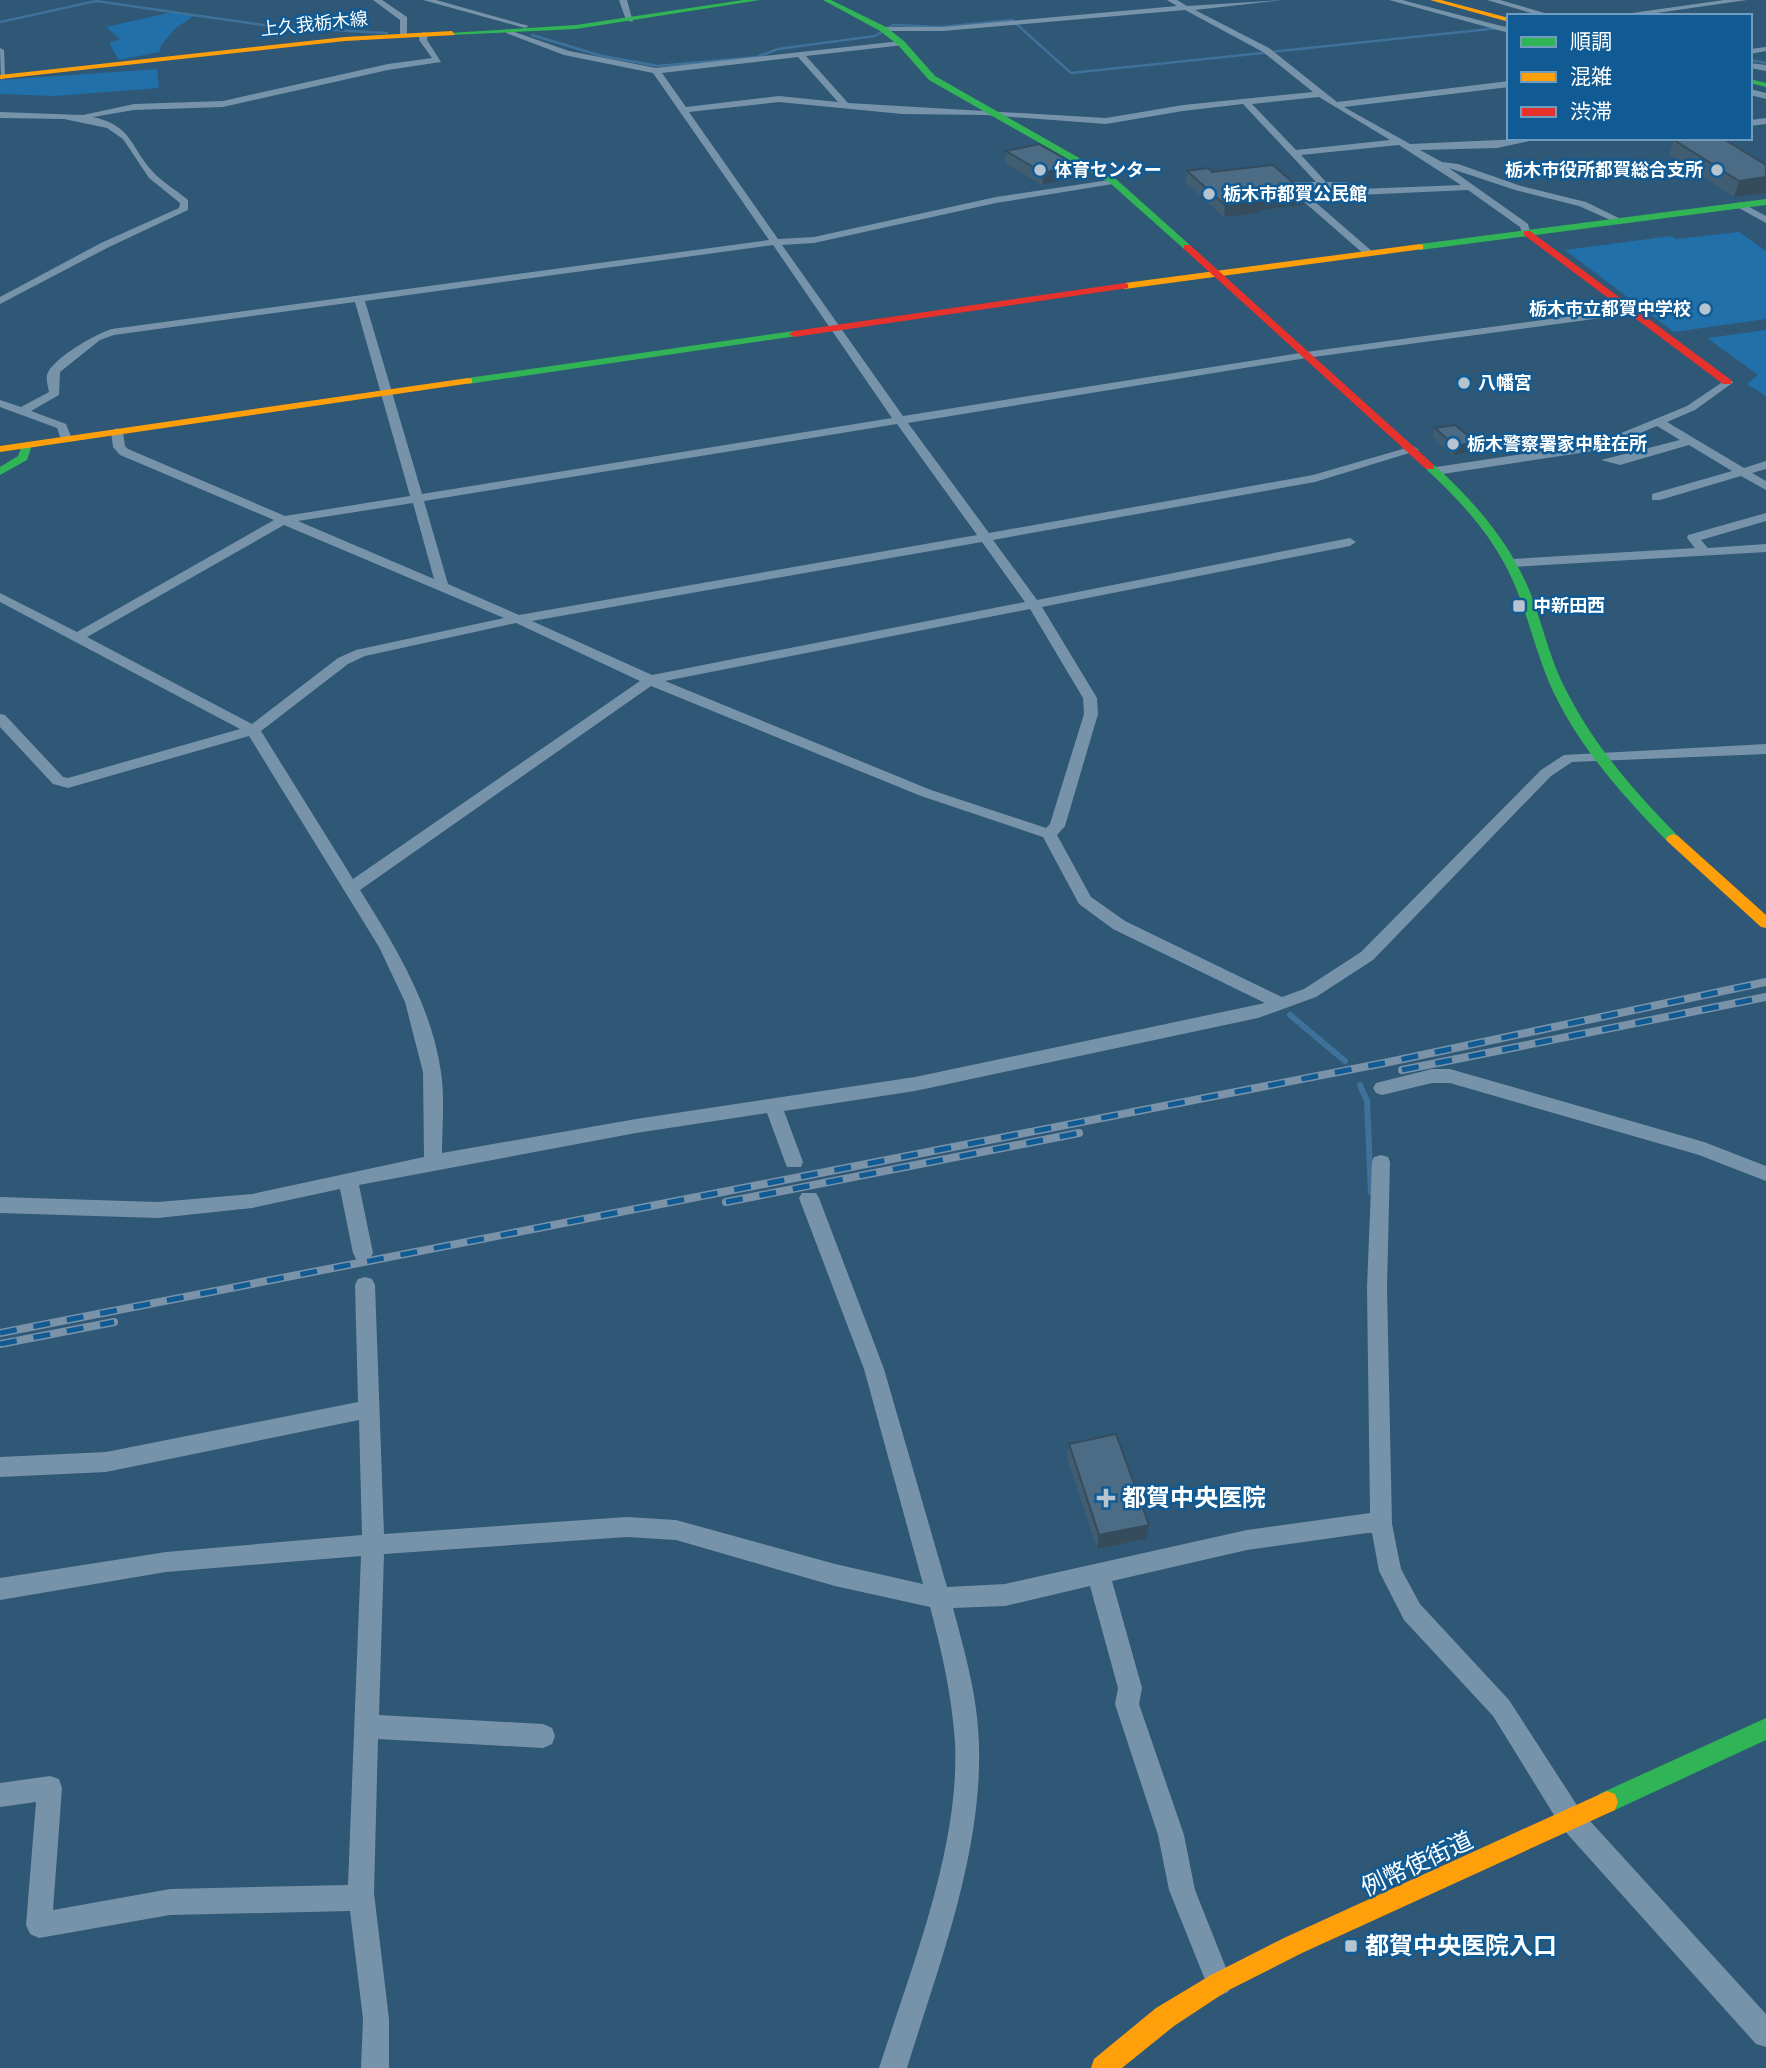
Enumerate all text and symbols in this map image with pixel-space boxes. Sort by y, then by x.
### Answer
street label: 上久我栃木線 [259,7,369,41]
legend [1507,14,1752,140]
text: 順調 [1570,29,1612,55]
text: 混雑 [1570,64,1612,90]
text: 渋滞 [1570,99,1612,125]
place label: 体育センター [1054,159,1162,181]
place label: 栃木市役所都賀総合支所 [1505,159,1703,181]
marker: 体育センター [1032,162,1048,178]
marker: 栃木市役所都賀総合支所 [1709,162,1725,178]
place label: 栃木市都賀公民館 [1223,183,1367,205]
marker: 栃木市都賀公民館 [1201,186,1217,202]
place label: 栃木市立都賀中学校 [1529,298,1691,320]
marker: 栃木市立都賀中学校 [1697,301,1713,317]
place label: 八幡宮 [1478,372,1532,394]
marker: 八幡宮 [1456,375,1472,391]
place label: 栃木警察署家中駐在所 [1467,433,1647,455]
marker: 栃木警察署家中駐在所 [1445,436,1461,452]
place label: 中新田西 [1533,595,1605,617]
marker: 中新田西 [1511,598,1527,614]
place label: 都賀中央医院 [1122,1484,1266,1512]
marker: 都賀中央医院 [1096,1488,1116,1508]
street label: 例幣使街道 [1357,1826,1477,1902]
place label: 都賀中央医院入口 [1365,1932,1557,1960]
marker: 都賀中央医院入口 [1343,1938,1359,1954]

